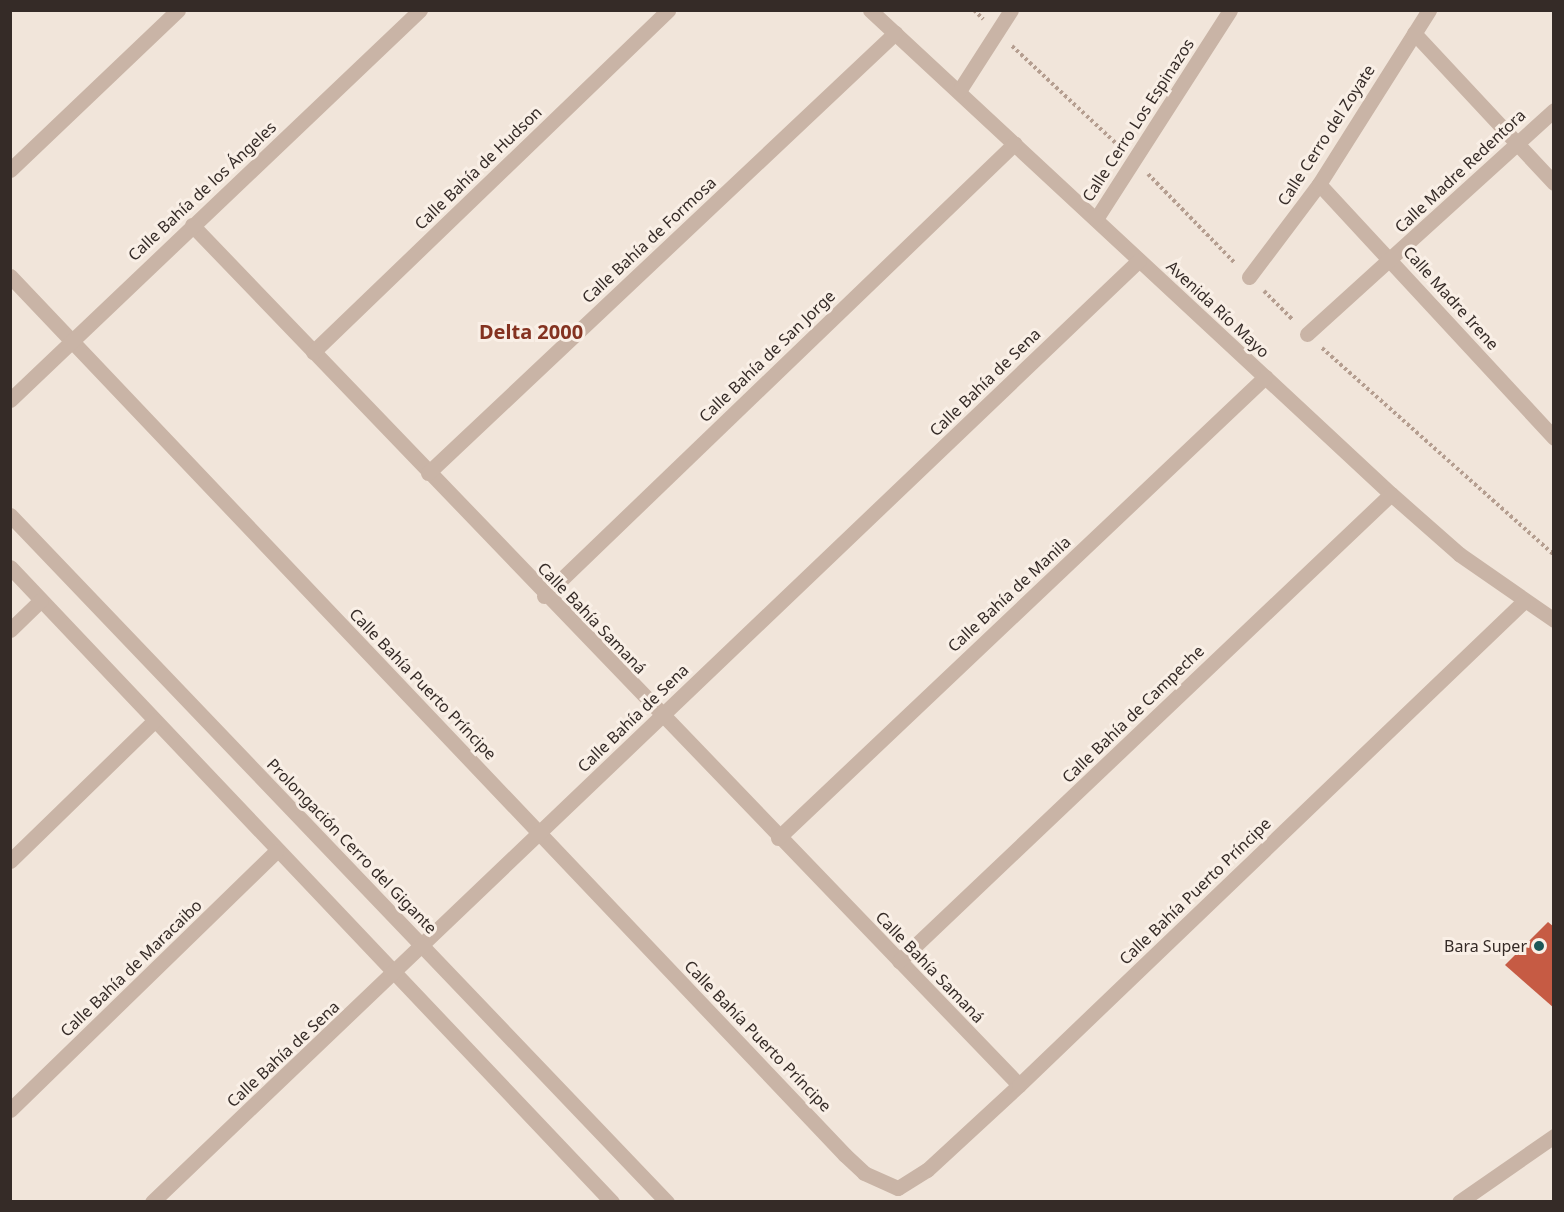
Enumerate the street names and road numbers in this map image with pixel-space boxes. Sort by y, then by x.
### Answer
street label: Calle Cerro Los Espinazos [1078,35,1198,205]
street label: Calle Cerro del Zoyate [1273,61,1379,209]
street label: Calle Bahía de Hudson [411,102,545,234]
street label: Calle Madre Redentora [1391,105,1529,237]
street label: Calle Bahía de los Ángeles [124,117,280,265]
street label: Calle Bahía de Formosa [578,173,720,307]
street label: Calle Madre Irene [1399,242,1503,354]
street label: Avenida Río Mayo [1163,256,1273,362]
street label: Calle Bahía de San Jorge [695,286,839,426]
street label: Calle Bahía de Sena [926,324,1044,440]
street label: Calle Bahía de Manila [944,532,1074,656]
street label: Calle Bahía Samaná [534,558,650,678]
street label: Calle Bahía Puerto Príncipe [346,604,500,764]
street label: Calle Bahía de Campeche [1058,641,1208,787]
street label: Calle Bahía de Sena [574,660,692,776]
street label: Prolongación Cerro del Gigante [263,754,441,938]
street label: Calle Bahía Puerto Príncipe [1115,814,1275,968]
street label: Calle Bahía de Maracaibo [56,895,206,1041]
street label: Calle Bahía Samaná [872,907,988,1027]
street label: Calle Bahía Puerto Príncipe [681,956,835,1116]
street label: Calle Bahía de Sena [223,997,343,1111]

